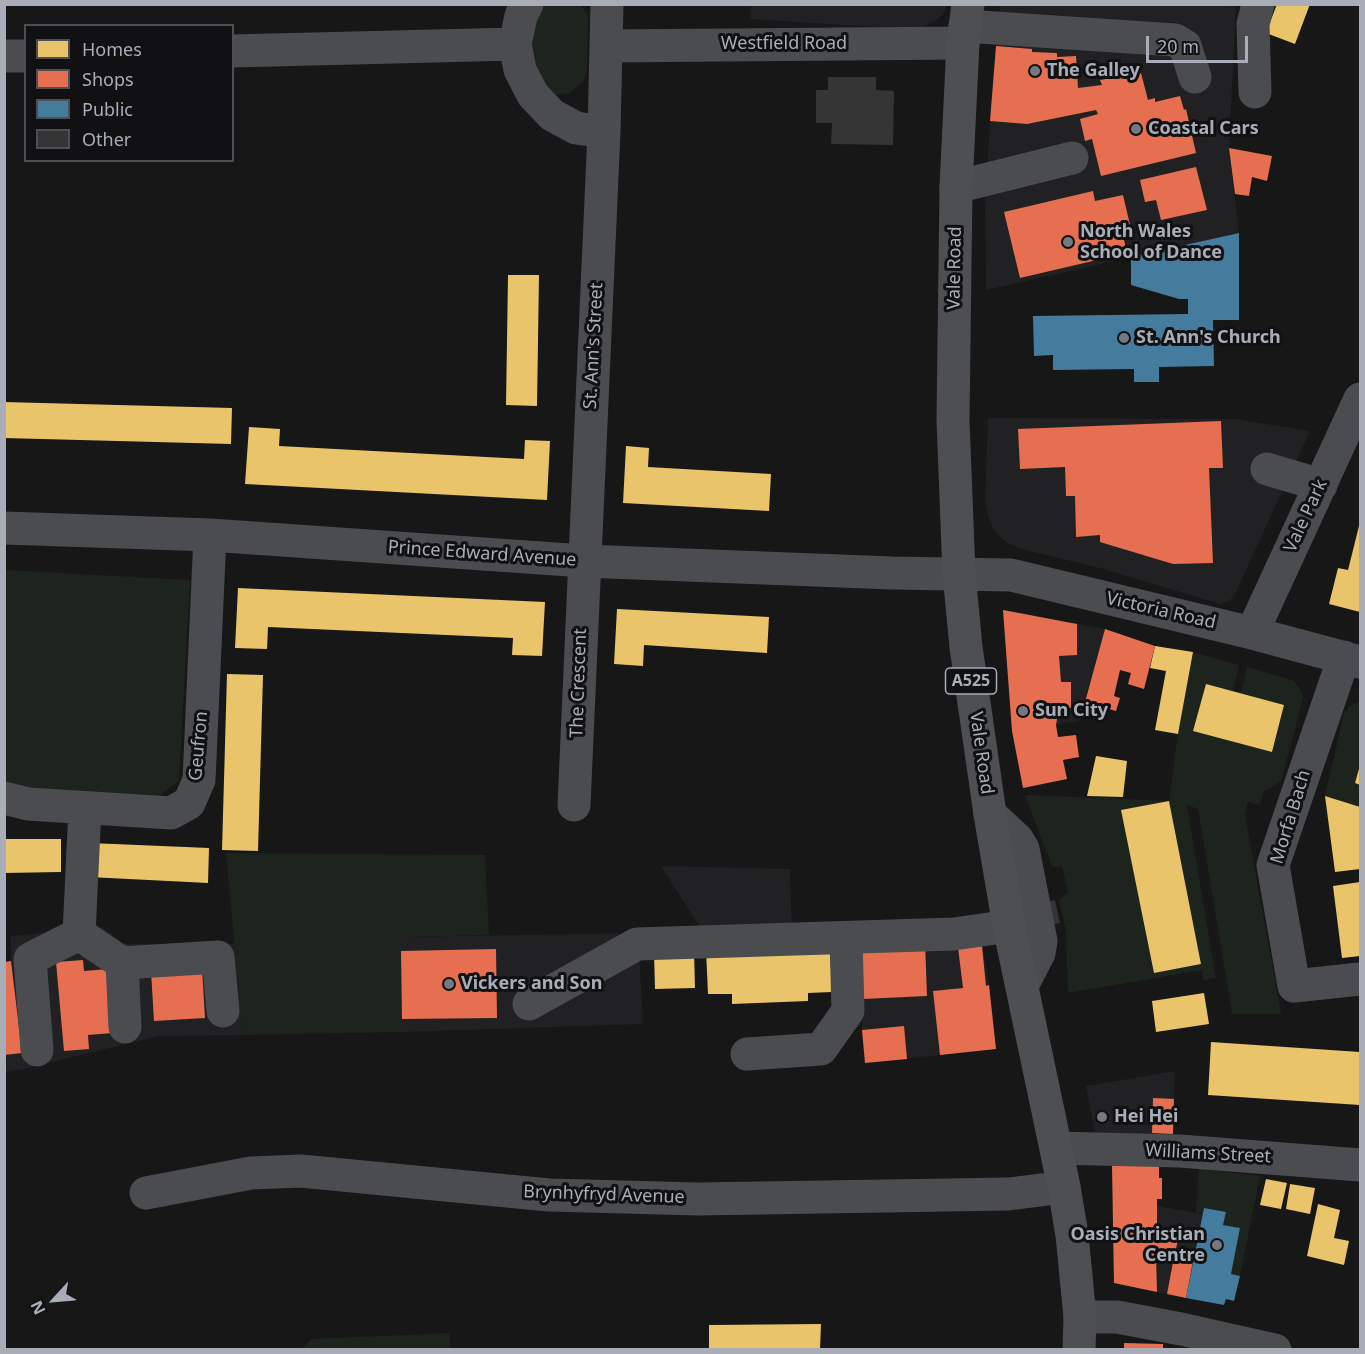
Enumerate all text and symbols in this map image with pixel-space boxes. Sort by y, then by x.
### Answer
legend [24,24,234,162]
scale bar [1149,24,1251,62]
street label: Westfield Road [721,33,847,55]
text: 20 m [1157,34,1199,58]
text: Homes [82,37,142,61]
place label: The Galley [1047,60,1140,82]
marker: The Galley [1028,64,1042,78]
text: Shops [82,67,134,91]
text: Public [82,97,133,121]
place label: Coastal Cars [1148,118,1259,140]
marker: Coastal Cars [1129,122,1143,136]
text: Other [82,127,131,151]
place label: North Wales School of Dance [1080,221,1222,264]
street label: Vale Road [943,226,967,310]
marker: North Wales School of Dance [1061,235,1075,249]
street label: St. Ann's Street [580,282,608,410]
place label: St. Ann's Church [1136,327,1281,349]
marker: St. Ann's Church [1117,331,1131,345]
street label: Vale Park [1280,476,1332,556]
street label: Prince Edward Avenue [387,537,577,571]
street label: Victoria Road [1104,588,1218,634]
street label: The Crescent [566,628,592,738]
road number: A525 [946,668,996,694]
place label: Sun City [1035,700,1108,722]
marker: Sun City [1016,704,1030,718]
street label: Geufron [185,710,213,782]
street label: Vale Road [965,710,997,796]
street label: Morfa Bach [1266,767,1316,867]
place label: Vickers and Son [461,973,602,995]
marker: Vickers and Son [442,977,456,991]
place label: Hei Hei [1114,1106,1178,1128]
marker: Hei Hei [1095,1110,1109,1124]
street label: Williams Street [1145,1140,1271,1168]
street label: Brynhyfryd Avenue [523,1181,685,1209]
place label: Oasis Christian Centre [1070,1224,1205,1266]
marker: Oasis Christian Centre [1210,1238,1224,1252]
north arrow [24,1270,84,1330]
text: N [25,1297,51,1319]

